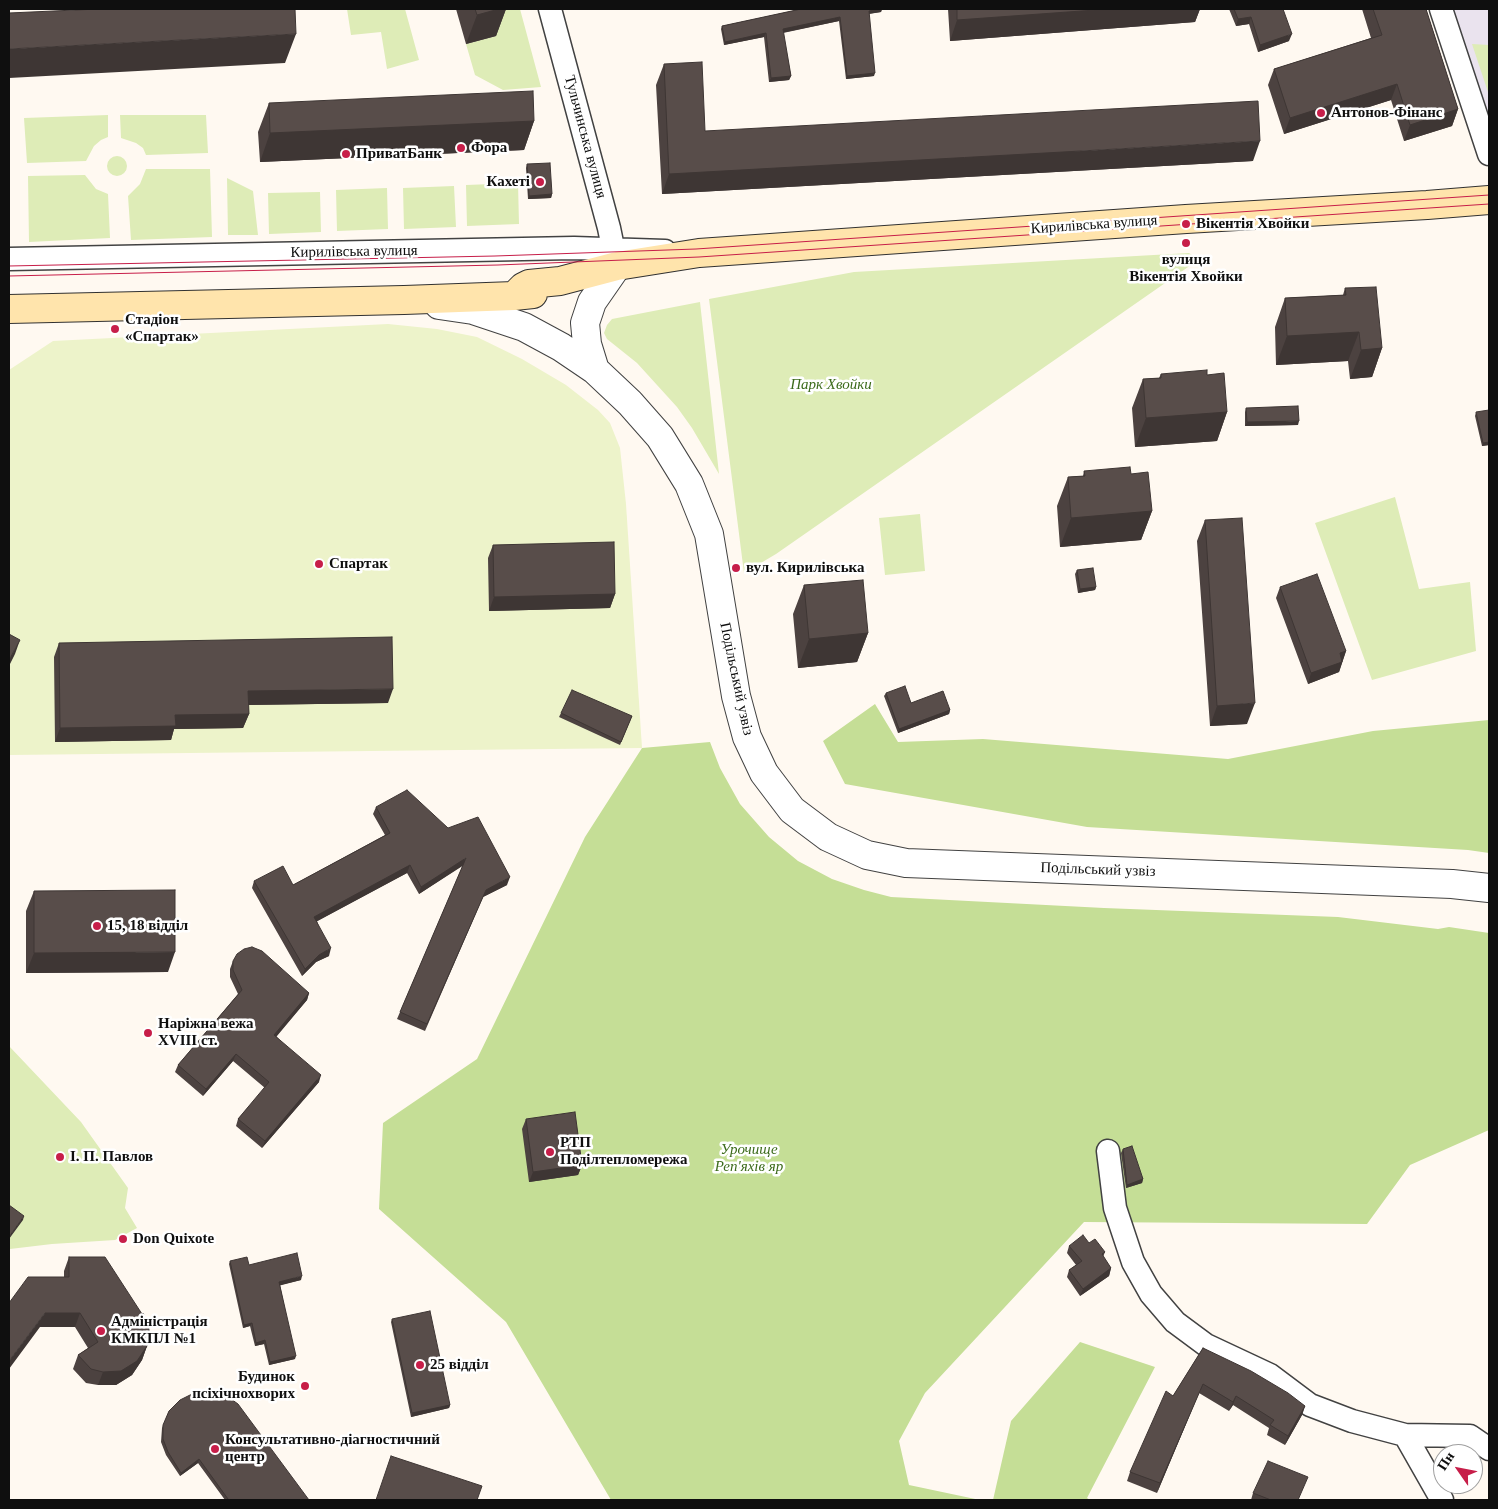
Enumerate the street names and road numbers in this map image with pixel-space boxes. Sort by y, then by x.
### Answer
street label: Тульчинська вулиця [560,73,610,201]
street label: Кирилівська вулиця [1030,212,1158,238]
street label: Кирилівська вулиця [290,242,418,262]
street label: Подільський узвіз [715,621,757,737]
street label: Подільський узвіз [1040,859,1156,881]

